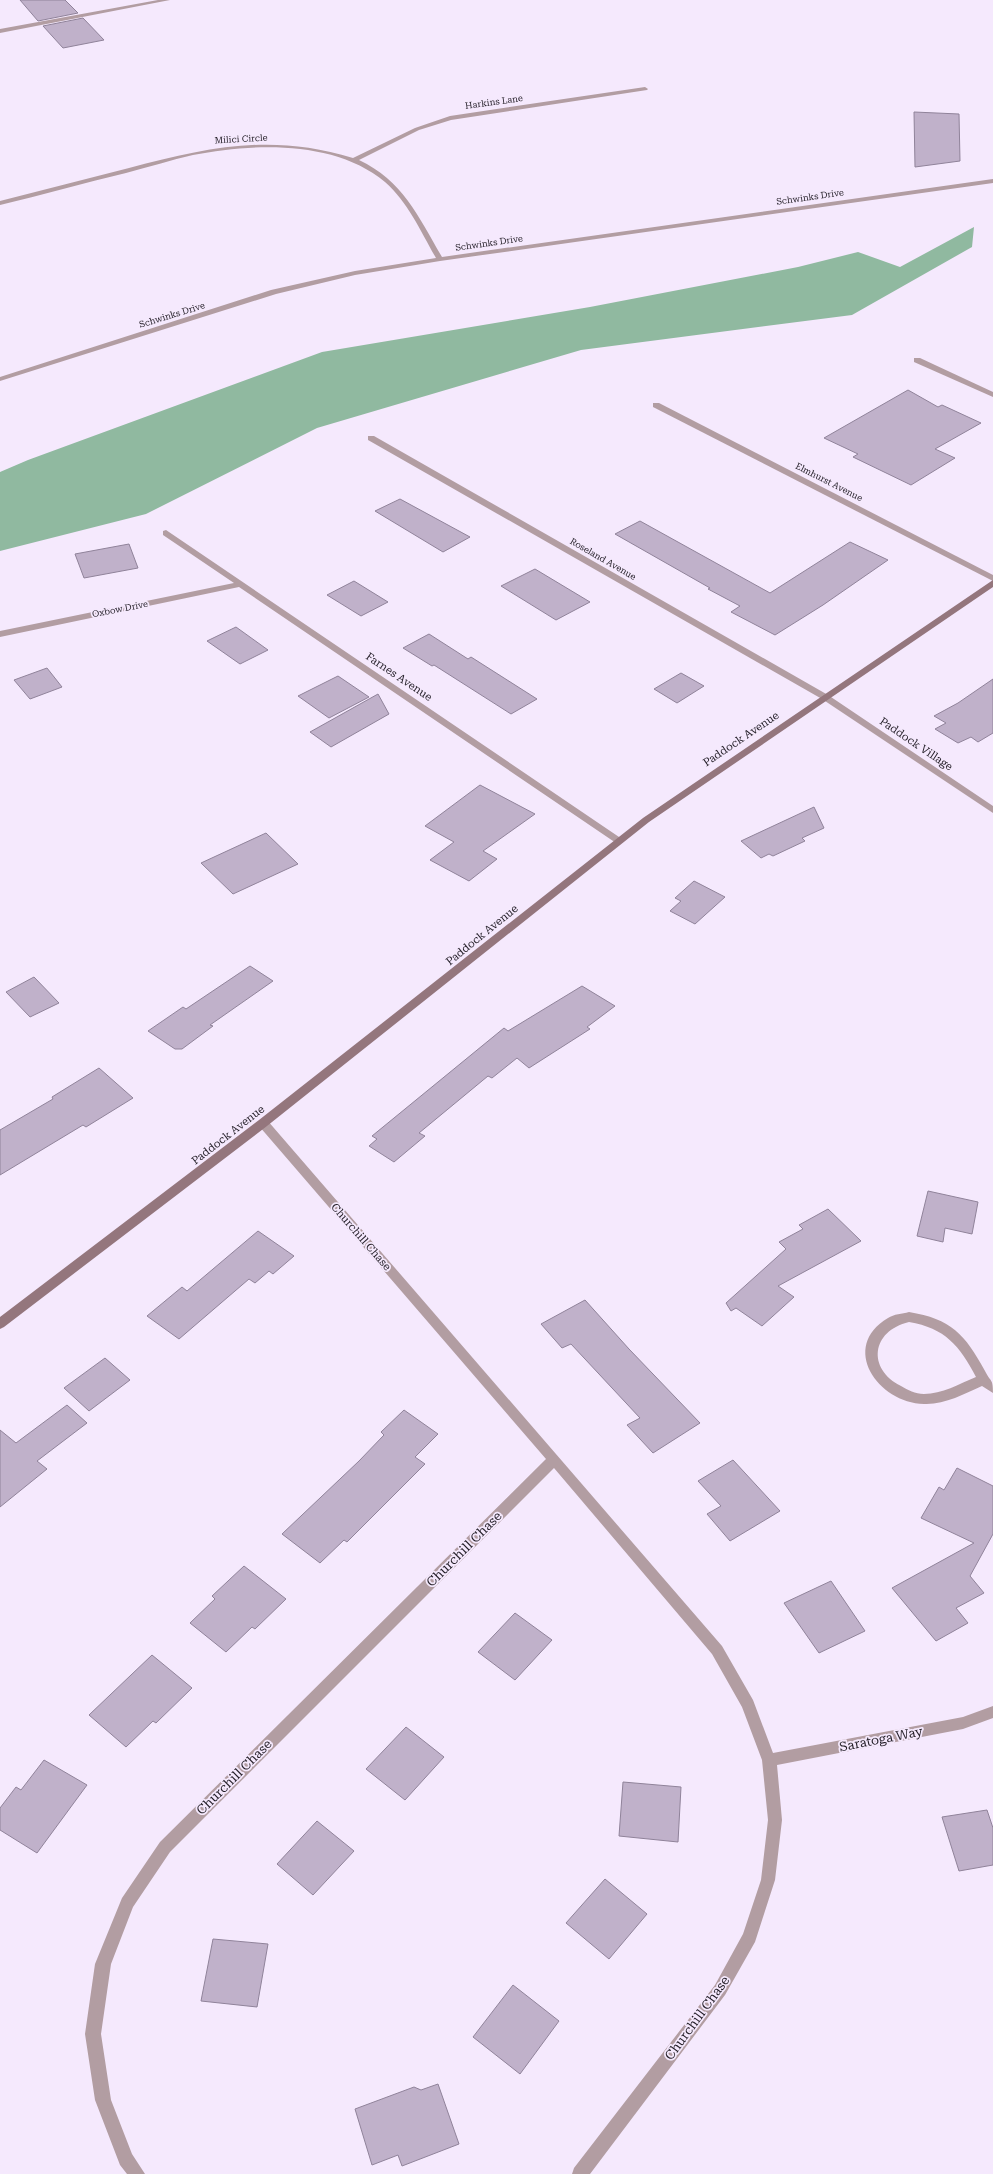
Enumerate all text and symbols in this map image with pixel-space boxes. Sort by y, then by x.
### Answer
street label: Harkins Lane [464,93,524,111]
street label: Milici Circle [214,133,268,145]
street label: Schwinks Drive [776,187,844,207]
street label: Schwinks Drive [455,233,523,253]
street label: Schwinks Drive [138,300,206,330]
street label: Elmhurst Avenue [794,461,864,503]
street label: Roseland Avenue [568,536,638,582]
street label: Oxbow Drive [91,599,149,619]
street label: Farnes Avenue [363,650,435,704]
street label: Paddock Avenue [701,709,781,769]
street label: Paddock Village [877,715,955,773]
street label: Paddock Avenue [443,902,521,968]
street label: Paddock Avenue [189,1103,267,1167]
street label: Churchill Chase [328,1201,394,1273]
street label: Churchill Chase [423,1508,505,1590]
street label: Saratoga Way [838,1724,924,1754]
street label: Churchill Chase [193,1736,275,1818]
street label: Churchill Chase [662,1973,732,2063]

